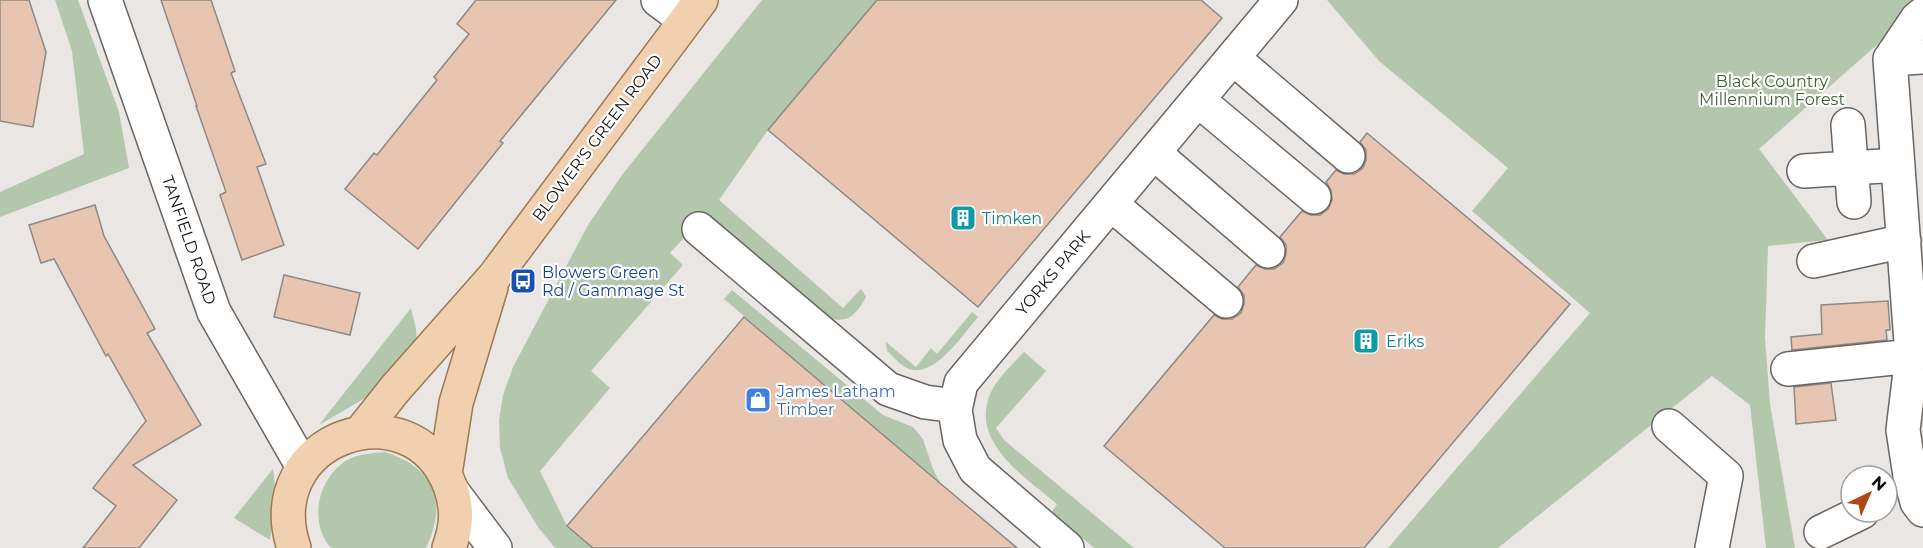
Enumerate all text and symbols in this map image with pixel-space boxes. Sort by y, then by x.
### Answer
street label: BLOWER'S GREEN ROAD [528,51,666,225]
park label: Black Country Millennium Forest [1699,72,1845,109]
street label: TANFIELD ROAD [158,173,220,307]
building icon: Timken [948,203,978,233]
place label: Timken [982,209,1042,228]
street label: YORKS PARK [1012,226,1094,319]
place label: Blowers Green Rd / Gammage St [542,263,685,300]
bus stop icon: Blowers Green Rd / Gammage St [508,266,538,296]
building icon: Eriks [1351,326,1381,356]
place label: Eriks [1386,332,1425,351]
place label: James Latham Timber [776,382,896,419]
shop icon: James Latham Timber [743,385,773,415]
north arrow [1839,464,1899,524]
text: N [1868,472,1890,495]

